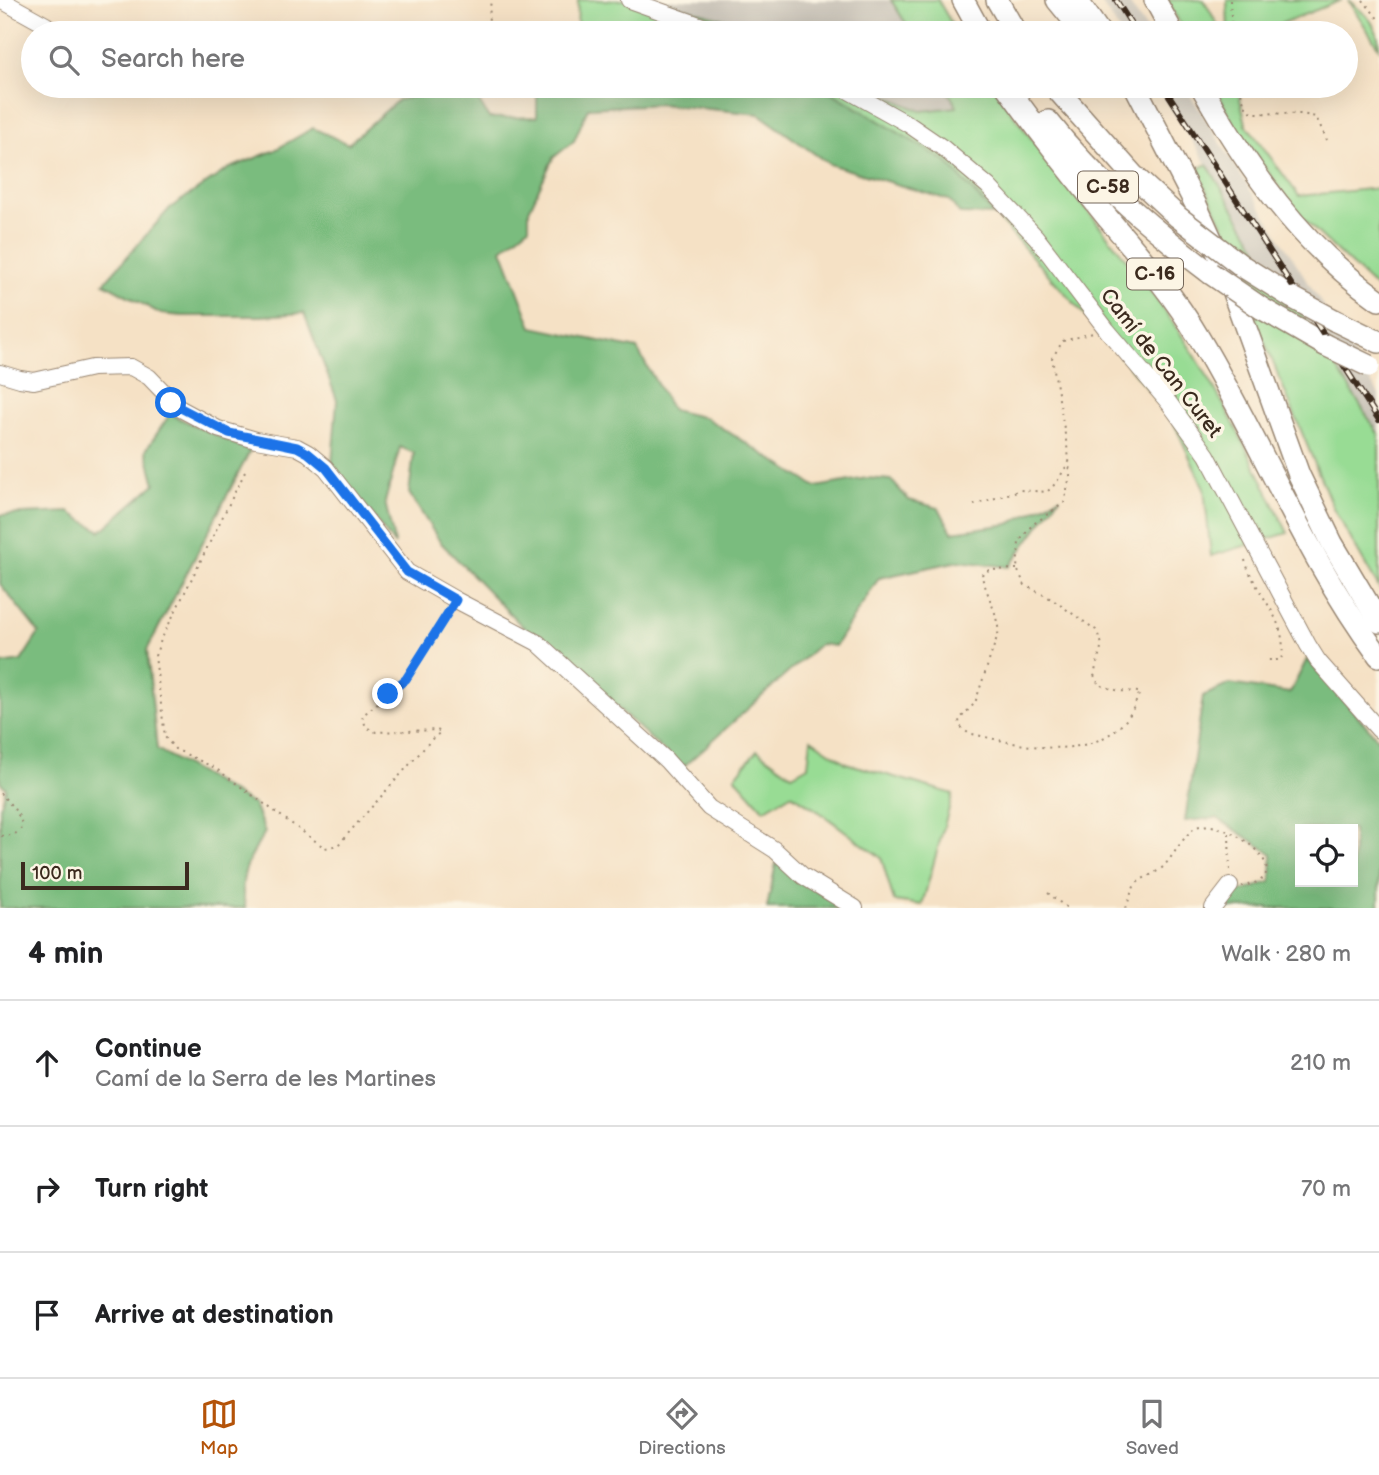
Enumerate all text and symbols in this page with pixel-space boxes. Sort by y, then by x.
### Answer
search box [21,21,1358,98]
icon: search [45,41,83,79]
text: Search here [101,44,245,75]
road number: C-58 [1078,172,1138,202]
road number: C-16 [1127,258,1183,290]
street label: Camí de Can Curet [1095,284,1227,443]
route start [155,387,186,418]
route end [372,678,403,709]
map controls [1295,824,1358,887]
button: locate [1295,824,1358,887]
scale bar [21,859,189,891]
text: 100 m [32,862,83,885]
text: 4 min [28,936,103,972]
text: Walk · 280 m [1221,940,1351,968]
text: Continue [95,1034,202,1065]
icon: ahead [28,1044,66,1082]
text: 210 m [1290,1049,1351,1077]
text: Camí de la Serra de les Martines [95,1065,436,1093]
icon: right [28,1170,66,1208]
text: Turn right [95,1174,208,1205]
text: 70 m [1301,1175,1351,1203]
icon: arrive [28,1296,66,1334]
text: Arrive at destination [95,1300,334,1331]
tab: Map [200,1395,238,1460]
tab: Directions [638,1395,726,1460]
tab: Saved [1126,1395,1179,1460]

